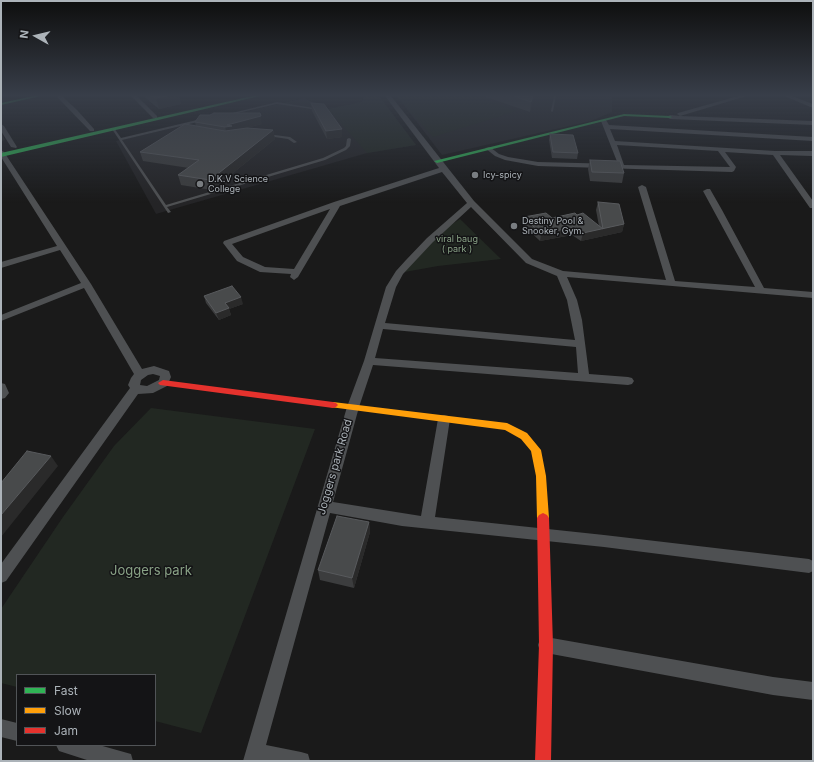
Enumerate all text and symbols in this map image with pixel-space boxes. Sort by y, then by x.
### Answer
north arrow [16,16,56,56]
text: N [17,29,32,39]
marker: Icy-spicy [470,170,480,180]
place label: Icy-spicy [483,170,522,180]
place label: D.K.V Science College [208,174,268,195]
marker: D.K.V Science College [195,179,205,189]
place label: Destiny Pool & Snooker, Gym. [522,216,584,237]
marker: Destiny Pool & Snooker, Gym. [509,221,519,231]
park label: viral baug ( park ) [436,234,478,255]
street label: Joggers park Road [315,418,355,516]
park label: Joggers park [110,563,192,579]
legend [16,674,156,746]
text: Fast [54,683,78,698]
text: Slow [54,703,81,718]
text: Jam [54,723,78,738]

